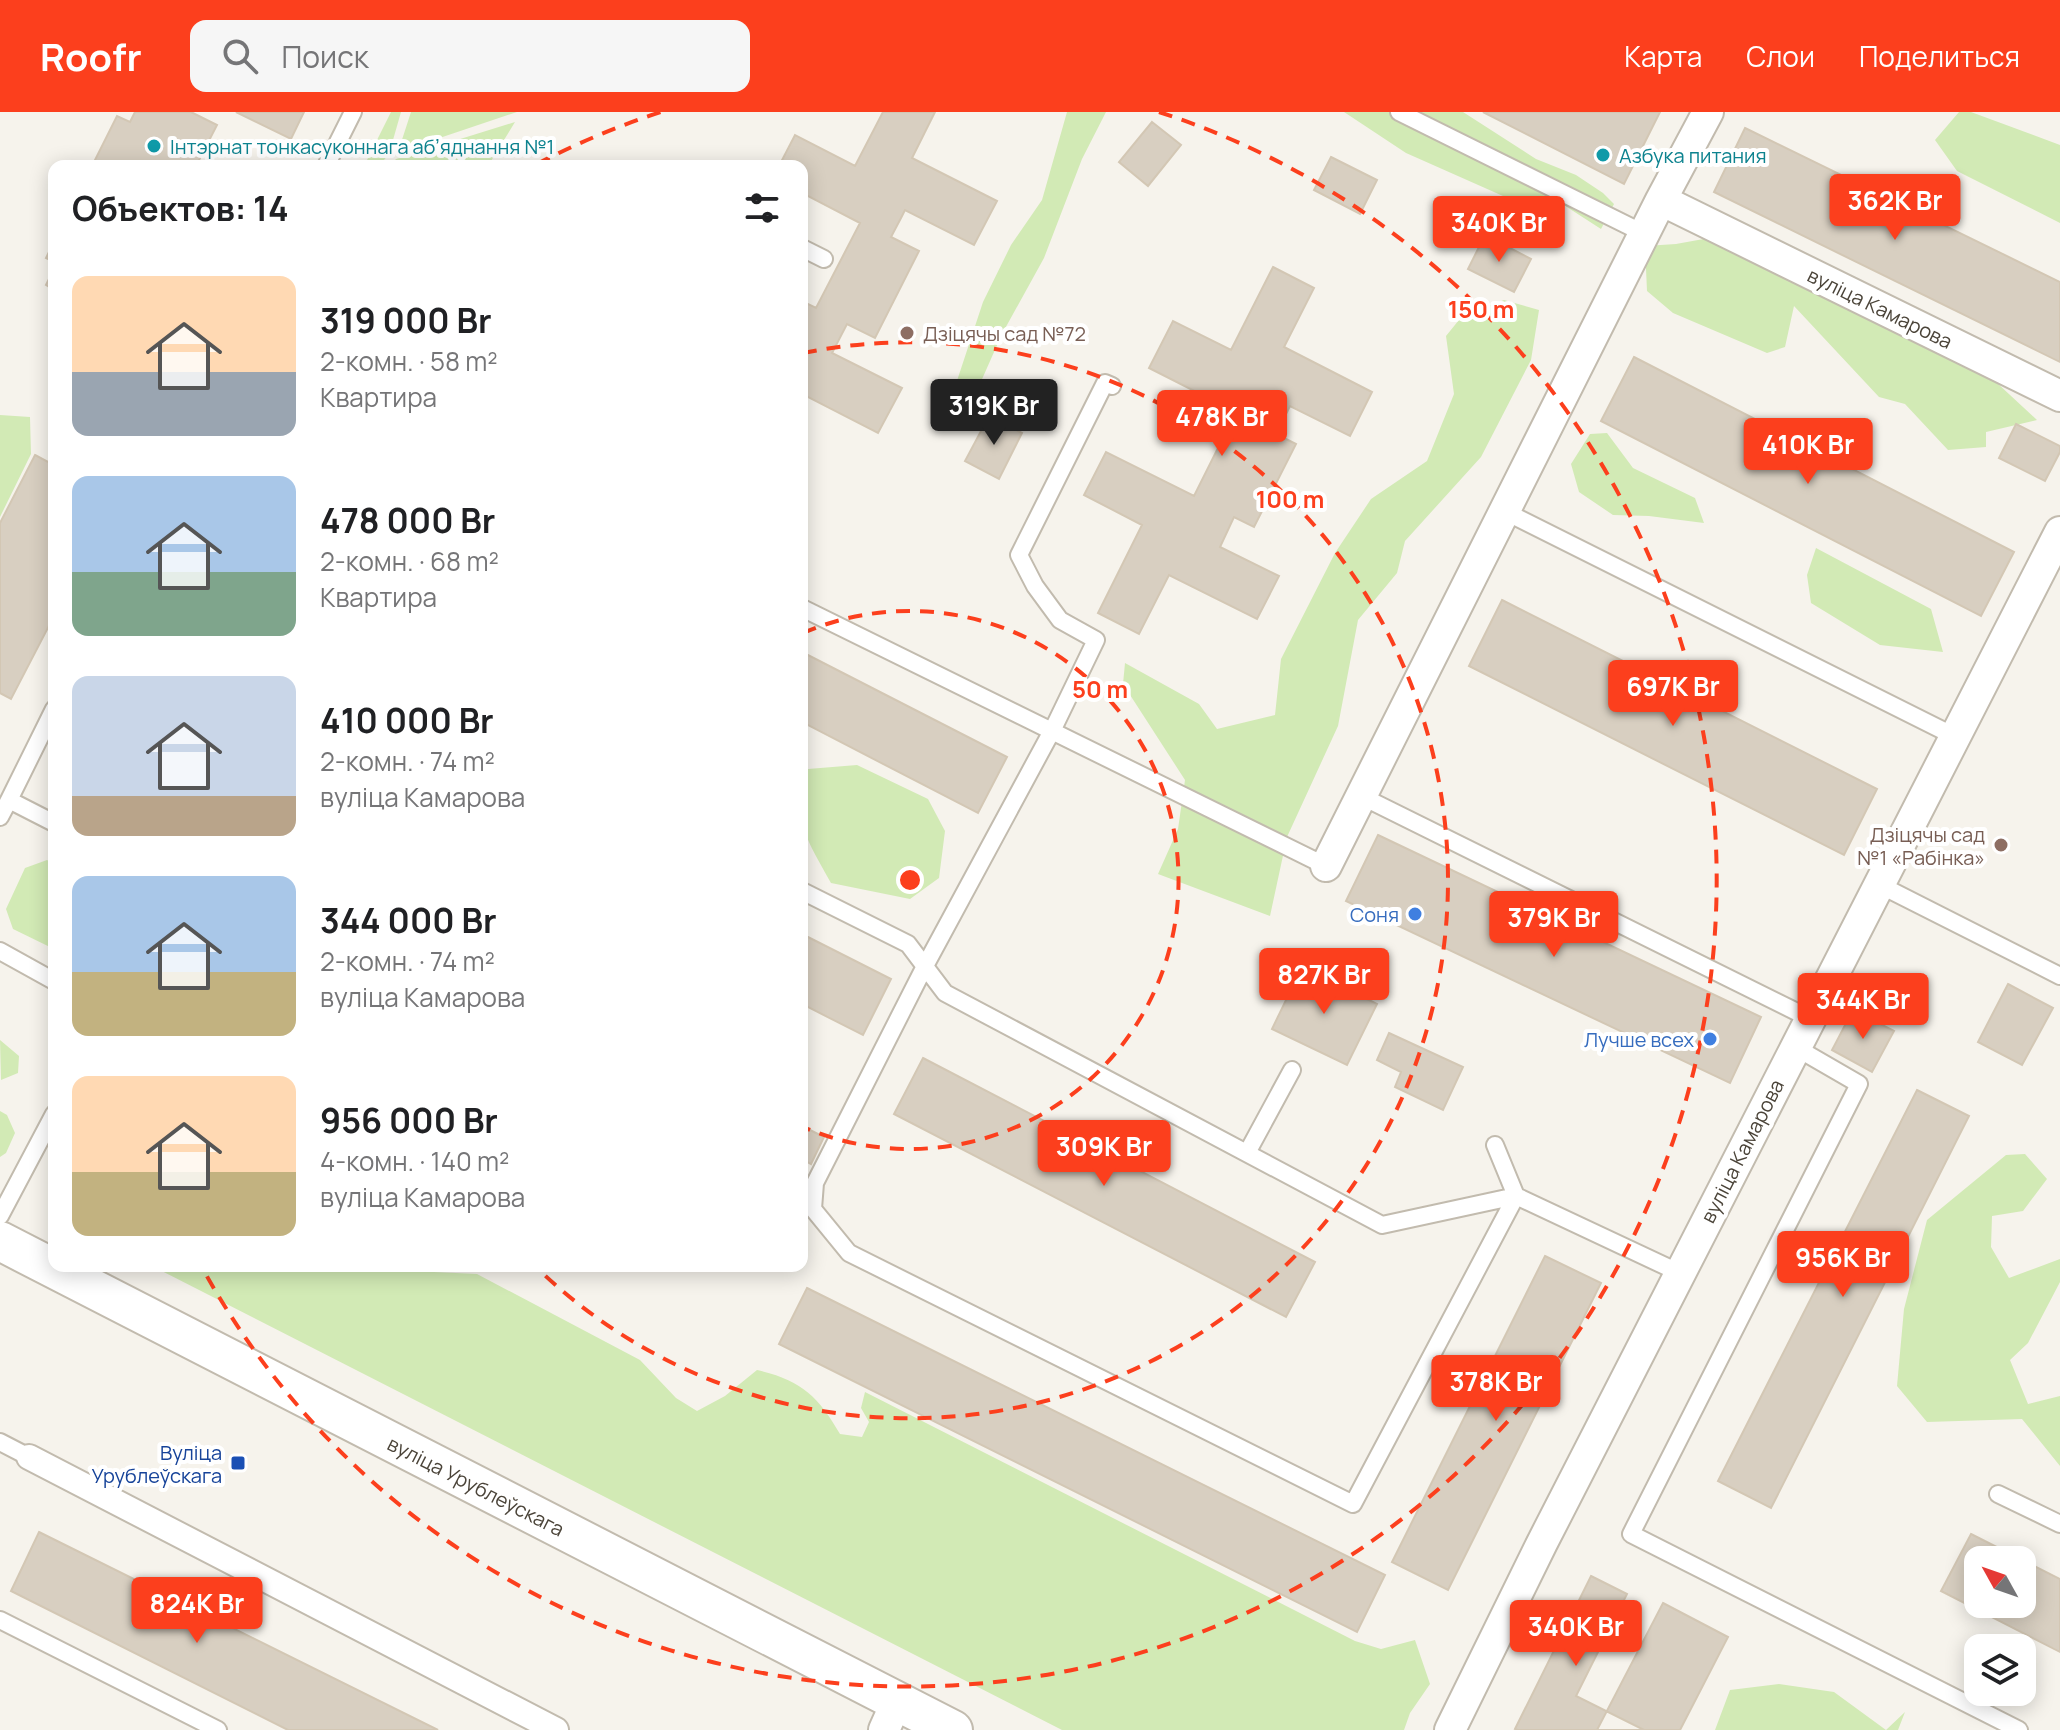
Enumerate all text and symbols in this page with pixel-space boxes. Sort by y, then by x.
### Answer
search box [190,20,750,92]
text: Roofr [40,30,142,82]
icon: search [218,34,262,78]
text: Поиск [282,36,369,77]
text: Карта [1624,37,1702,75]
text: Слои [1746,37,1815,75]
text: Поделиться [1859,37,2020,75]
place label: Інтэрнат тонкасуконнага абʼяднання №1 [170,133,554,160]
marker: Інтэрнат тонкасуконнага абʼяднання №1 [145,137,163,155]
place label: Азбука питания [1619,142,1767,169]
marker: Азбука питания [1594,146,1612,164]
pin: 362K Br [1821,174,1969,242]
text: 362K Br [1847,182,1943,218]
text: Объектов: 14 [72,185,289,231]
icon: filters [740,186,784,230]
pin: 340K Br [1425,196,1573,264]
text: 340K Br [1451,204,1547,240]
street label: вуліца Камарова [1803,261,1957,355]
text: 150 m [1448,292,1514,325]
text: 319 000 Br [320,297,492,343]
icon: home [136,308,232,404]
place label: Дзіцячы сад №72 [923,320,1086,347]
marker: Дзіцячы сад №72 [898,324,916,342]
text: 2-комн. · 58 m² [320,343,498,379]
text: Квартира [320,379,437,415]
pin: 319K Br [920,379,1068,447]
text: 319K Br [949,387,1039,423]
pin: 478K Br [1148,390,1296,458]
text: 478K Br [1175,398,1269,434]
pin: 410K Br [1734,418,1882,486]
text: 410K Br [1762,426,1854,462]
text: 100 m [1256,482,1324,515]
text: 478 000 Br [320,497,495,543]
icon: home [136,508,232,604]
text: 2-комн. · 68 m² [320,543,499,579]
text: Квартира [320,579,437,615]
pin: 697K Br [1599,660,1747,728]
text: 697K Br [1626,668,1720,704]
text: 50 m [1072,672,1128,705]
text: 410 000 Br [320,697,494,743]
icon: home [136,708,232,804]
text: 2-комн. · 74 m² [320,743,495,779]
text: вуліца Камарова [320,779,525,815]
place label: Дзіцячы сад №1 «Рабінка» [1857,821,1985,871]
marker: Дзіцячы сад №1 «Рабінка» [1992,836,2010,854]
centre of rings [896,866,924,894]
pin: 379K Br [1480,891,1628,959]
text: 344 000 Br [320,897,496,943]
text: 379K Br [1507,899,1601,935]
place label: Соня [1350,901,1399,928]
marker: Соня [1406,905,1424,923]
icon: home [136,908,232,1004]
text: 2-комн. · 74 m² [320,943,495,979]
pin: 827K Br [1250,948,1398,1016]
text: 827K Br [1277,956,1371,992]
pin: 344K Br [1789,973,1937,1041]
text: вуліца Камарова [320,979,525,1015]
text: 344K Br [1816,981,1910,1017]
place label: Лучше всех [1584,1026,1694,1053]
marker: Лучше всех [1701,1030,1719,1048]
street label: вуліца Камарова [1694,1075,1790,1227]
text: 956 000 Br [320,1097,498,1143]
icon: home [136,1108,232,1204]
pin: 309K Br [1030,1120,1178,1188]
text: 309K Br [1056,1128,1152,1164]
text: 4-комн. · 140 m² [320,1143,509,1179]
text: вуліца Камарова [320,1179,525,1215]
pin: 956K Br [1769,1231,1917,1299]
text: 956K Br [1795,1239,1891,1275]
pin: 378K Br [1422,1355,1570,1423]
text: 378K Br [1449,1363,1543,1399]
street label: вуліца Урублеўскага [383,1430,569,1542]
place label: Вуліца Урублеўскага [91,1439,222,1489]
marker: Вуліца Урублеўскага [229,1454,247,1472]
north arrow [1964,1546,2036,1618]
map controls [1964,1546,2036,1706]
pin: 824K Br [123,1577,271,1645]
text: 824K Br [150,1585,245,1621]
pin: 340K Br [1502,1600,1650,1668]
text: 340K Br [1528,1608,1624,1644]
button: layers [1964,1634,2036,1706]

